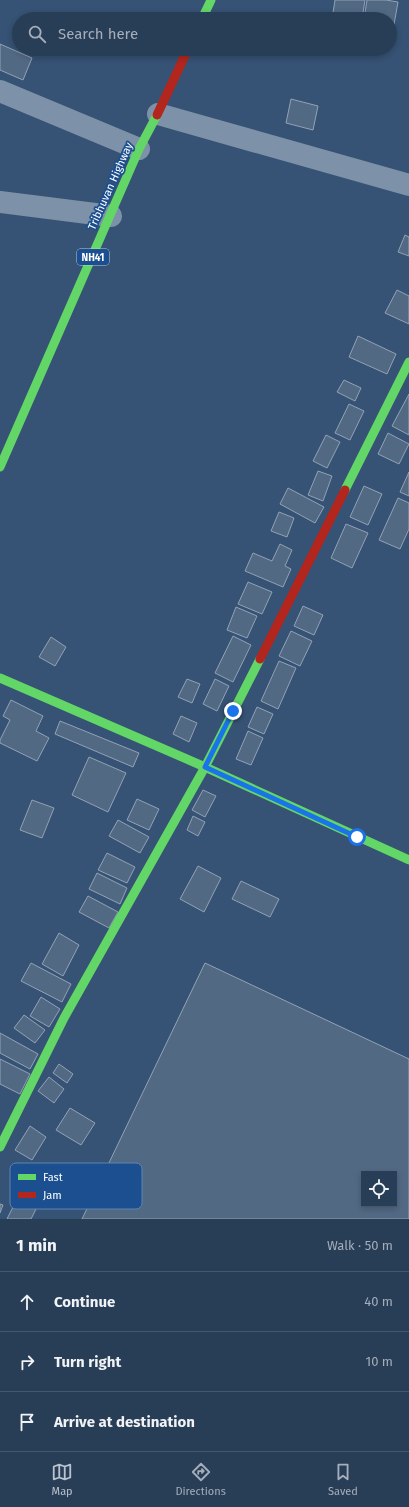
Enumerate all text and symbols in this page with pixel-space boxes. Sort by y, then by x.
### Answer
search box [12,12,397,56]
icon: search [26,23,48,45]
text: Search here [58,25,138,43]
street label: Tribhuvan Highway [85,140,136,232]
road number: NH41 [77,249,109,265]
route end [224,702,242,720]
route start [348,828,366,846]
legend [10,1163,142,1209]
text: Fast [43,1171,63,1184]
map controls [361,1171,397,1207]
button: locate [361,1171,397,1207]
text: Jam [43,1189,62,1202]
text: 1 min [16,1235,57,1256]
text: Walk · 50 m [327,1238,393,1253]
icon: ahead [16,1291,38,1313]
text: Continue [54,1293,115,1311]
text: 40 m [364,1294,393,1309]
icon: right [16,1351,38,1373]
text: Turn right [54,1353,121,1371]
text: 10 m [366,1354,393,1369]
icon: arrive [16,1411,38,1433]
text: Arrive at destination [54,1413,195,1431]
tab: Map [51,1461,73,1498]
tab: Directions [175,1461,226,1498]
tab: Saved [328,1461,358,1498]

